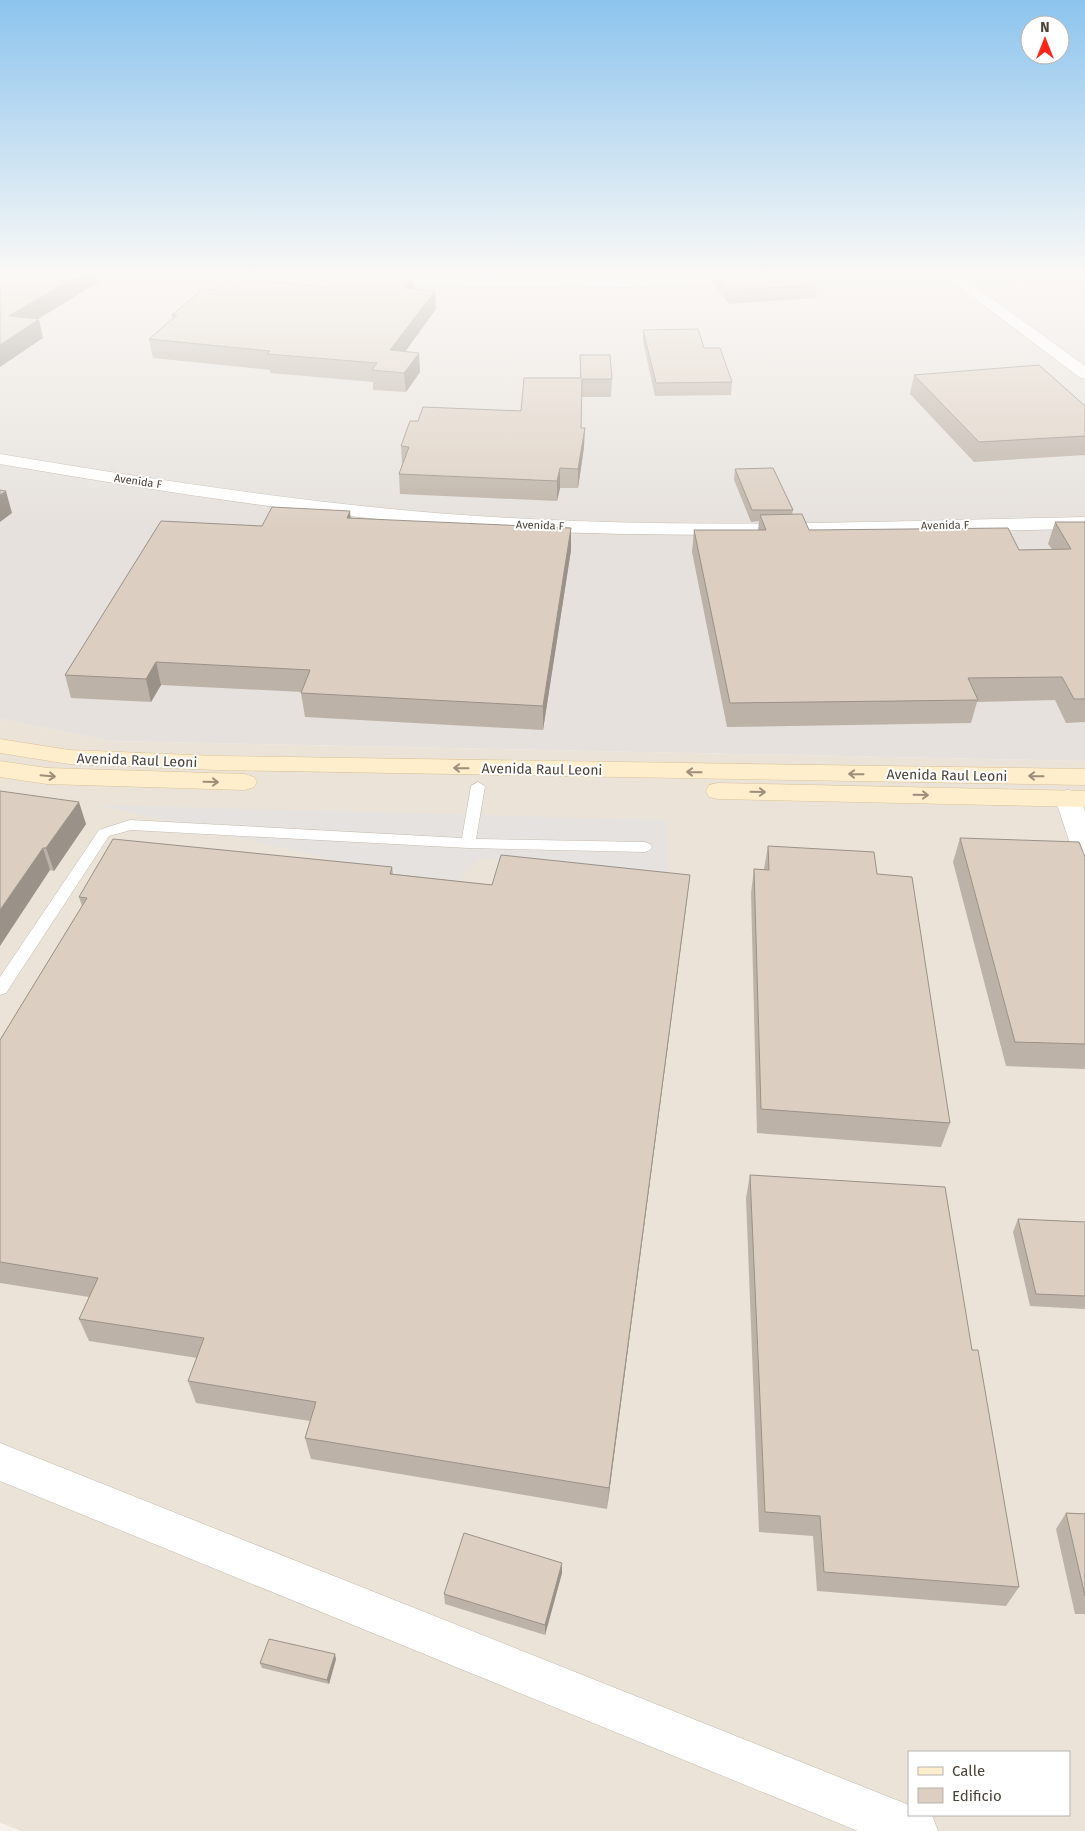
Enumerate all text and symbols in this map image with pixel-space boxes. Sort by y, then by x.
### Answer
north arrow [1020,15,1070,65]
text: N [1040,19,1050,36]
street label: Avenida F [113,472,163,491]
street label: Avenida F [516,518,565,533]
street label: Avenida F [921,519,970,532]
street label: Avenida Raul Leoni [76,750,198,771]
street label: Avenida Raul Leoni [481,760,603,779]
one-way arrow [454,763,470,773]
street label: Avenida Raul Leoni [886,766,1008,785]
one-way arrow [686,767,702,777]
one-way arrow [849,769,865,779]
one-way arrow [40,771,56,780]
one-way arrow [1029,771,1045,781]
one-way arrow [202,777,218,787]
one-way arrow [750,787,766,797]
one-way arrow [912,790,928,800]
legend [908,1751,1070,1816]
text: Calle [952,1762,985,1780]
text: Edificio [952,1787,1002,1805]

